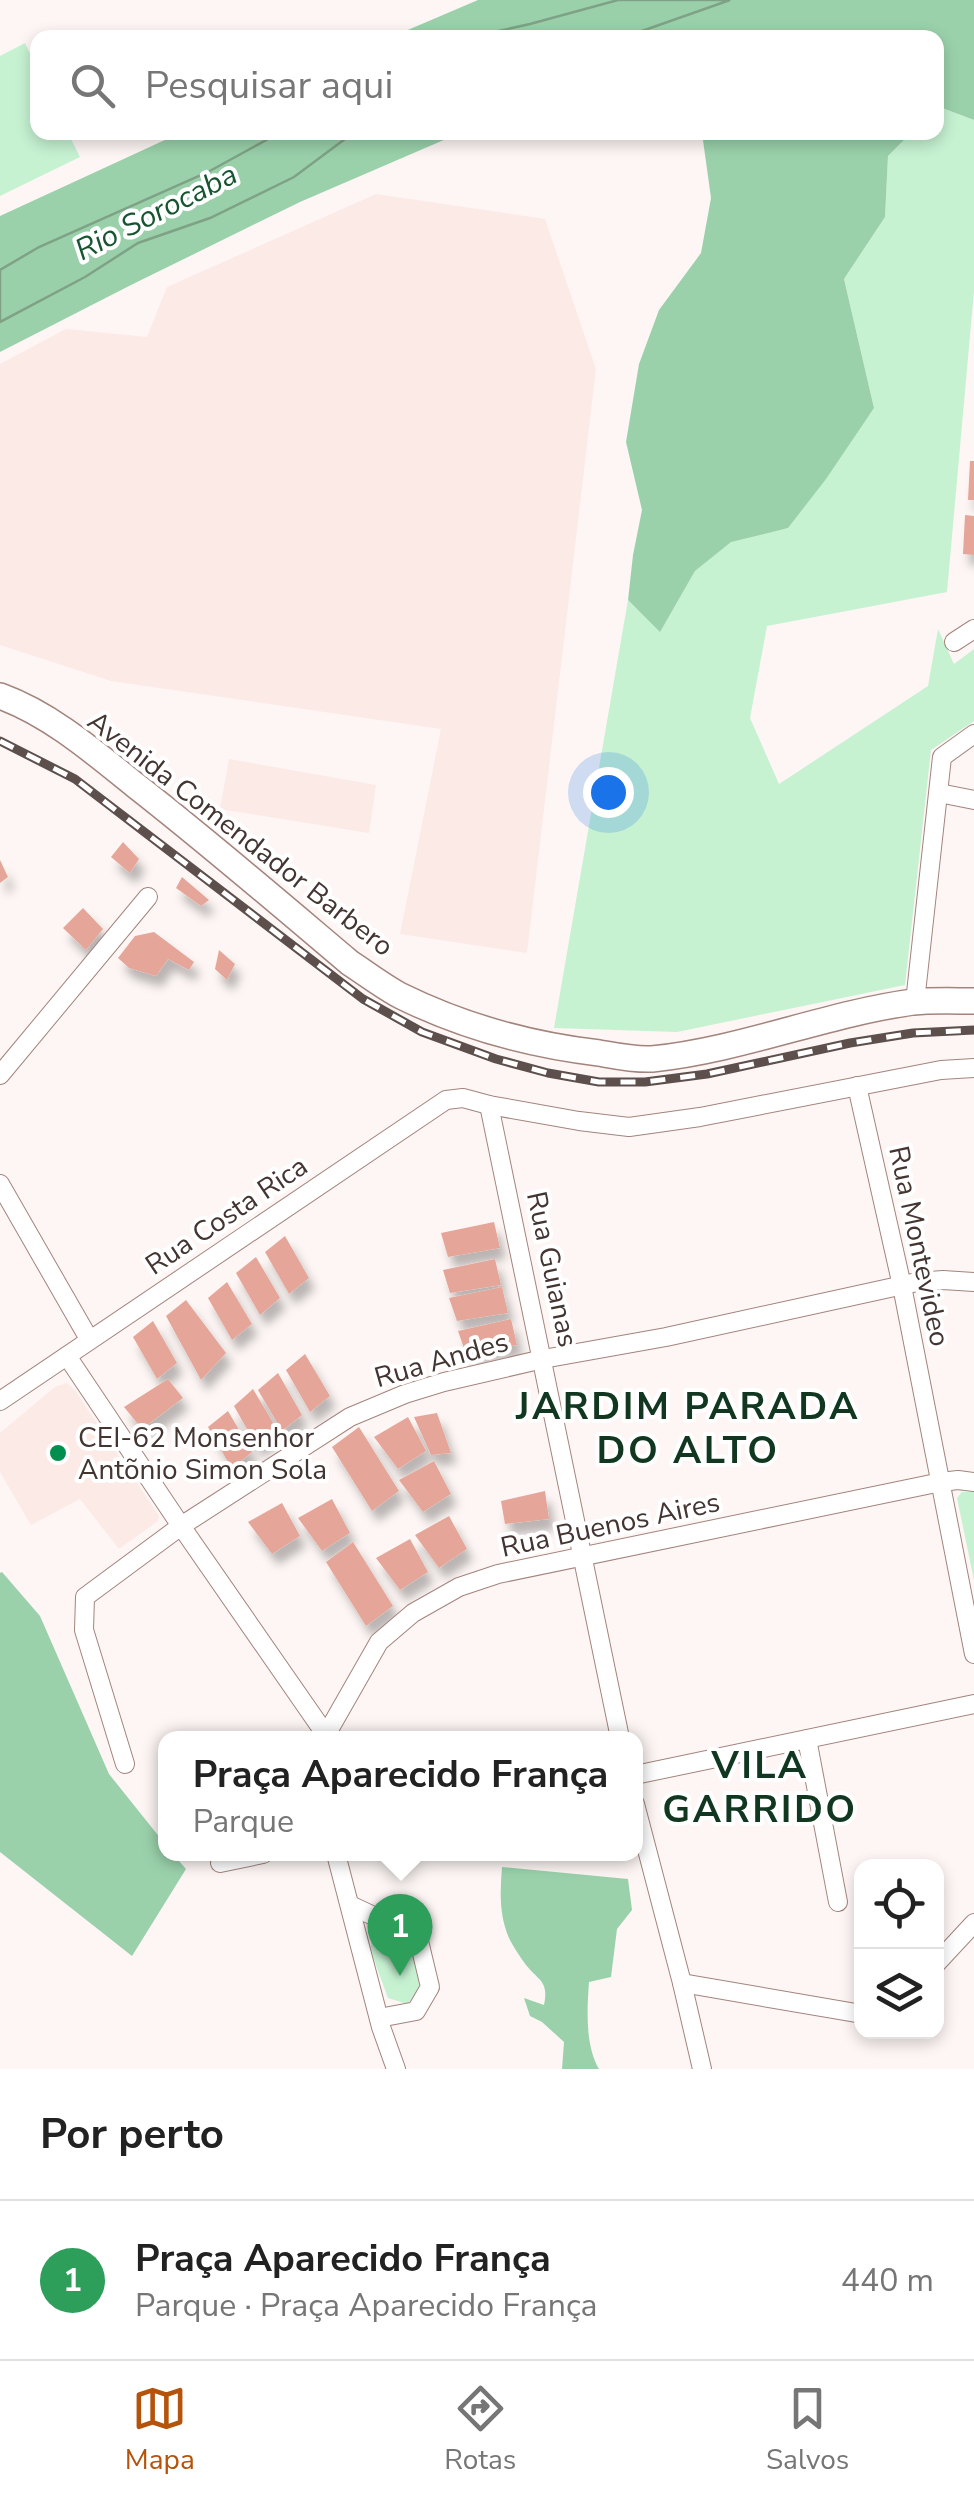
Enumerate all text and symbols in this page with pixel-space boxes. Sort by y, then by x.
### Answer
search box [30,30,944,140]
icon: search [65,58,120,113]
text: Pesquisar aqui [145,60,393,111]
water label: Rio Sorocaba [68,154,244,271]
street label: Avenida Comendador Barbero [80,702,401,965]
your location [583,767,634,818]
street label: Rua Montevideo [879,1142,959,1350]
street label: Rua Costa Rica [138,1148,315,1284]
street label: Rua Guianas [517,1188,587,1350]
street label: Rua Andes [370,1323,513,1397]
district label: JARDIM PARADA DO ALTO [515,1381,860,1476]
place label: CEI-62 Monsenhor Antõnio Simon Sola [78,1419,327,1489]
marker: CEI-62 Monsenhor Antõnio Simon Sola [47,1442,69,1464]
street label: Rua Buenos Aires [497,1483,723,1567]
popup [158,1731,643,1861]
district label: VILA GARRIDO [662,1740,858,1835]
text: Praça Aparecido França [193,1749,608,1800]
text: Parque [193,1800,294,1843]
map controls [854,1859,944,2039]
button: locate [854,1859,944,1949]
pin: 1 [368,1894,432,1976]
button: layers [854,1949,944,2039]
text: Por perto [40,2106,224,2163]
text: Praça Aparecido França [135,2233,551,2284]
text: 1 [63,2259,82,2302]
text: 440 m [841,2259,934,2302]
text: Parque · Praça Aparecido França [135,2284,598,2327]
tab: Mapa [125,2381,195,2479]
tab: Rotas [444,2381,516,2479]
tab: Salvos [766,2381,849,2479]

